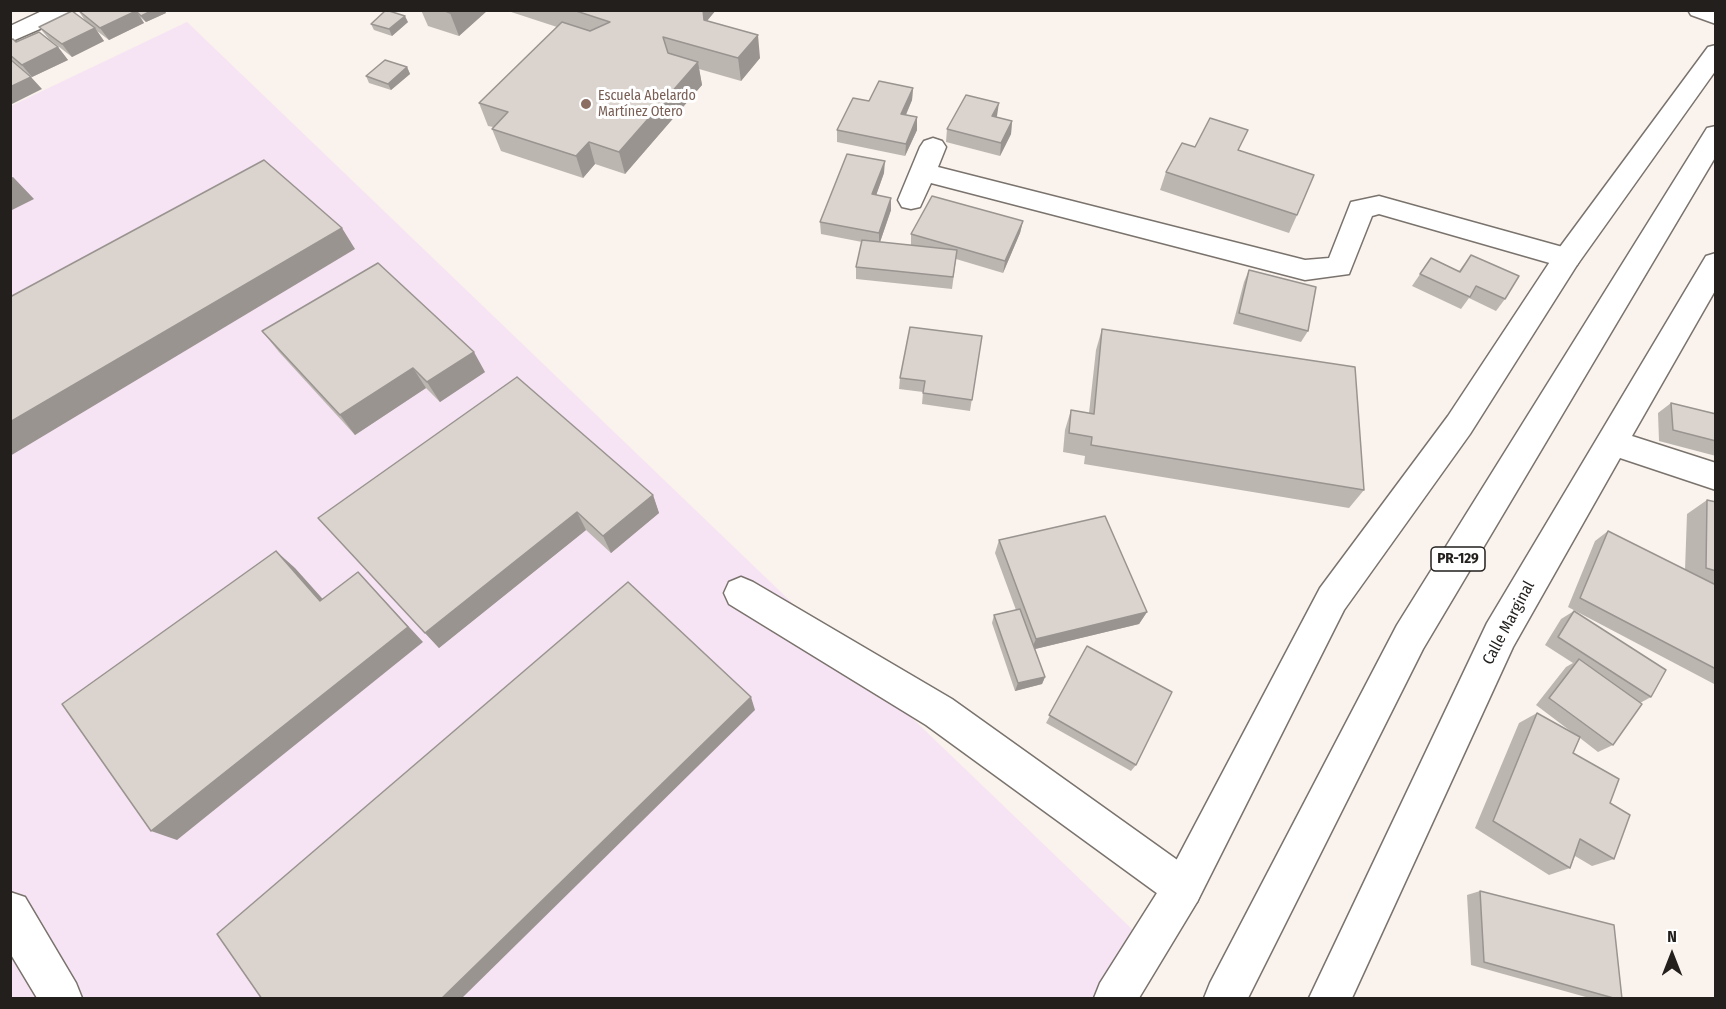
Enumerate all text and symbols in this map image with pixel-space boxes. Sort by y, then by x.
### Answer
place label: Escuela Abelardo Martínez Otero [598,88,696,120]
marker: Escuela Abelardo Martínez Otero [579,97,593,111]
road number: PR-129 [1431,547,1485,571]
street label: Calle Marginal [1479,578,1539,668]
north arrow [1642,925,1702,985]
text: N [1667,927,1677,946]

